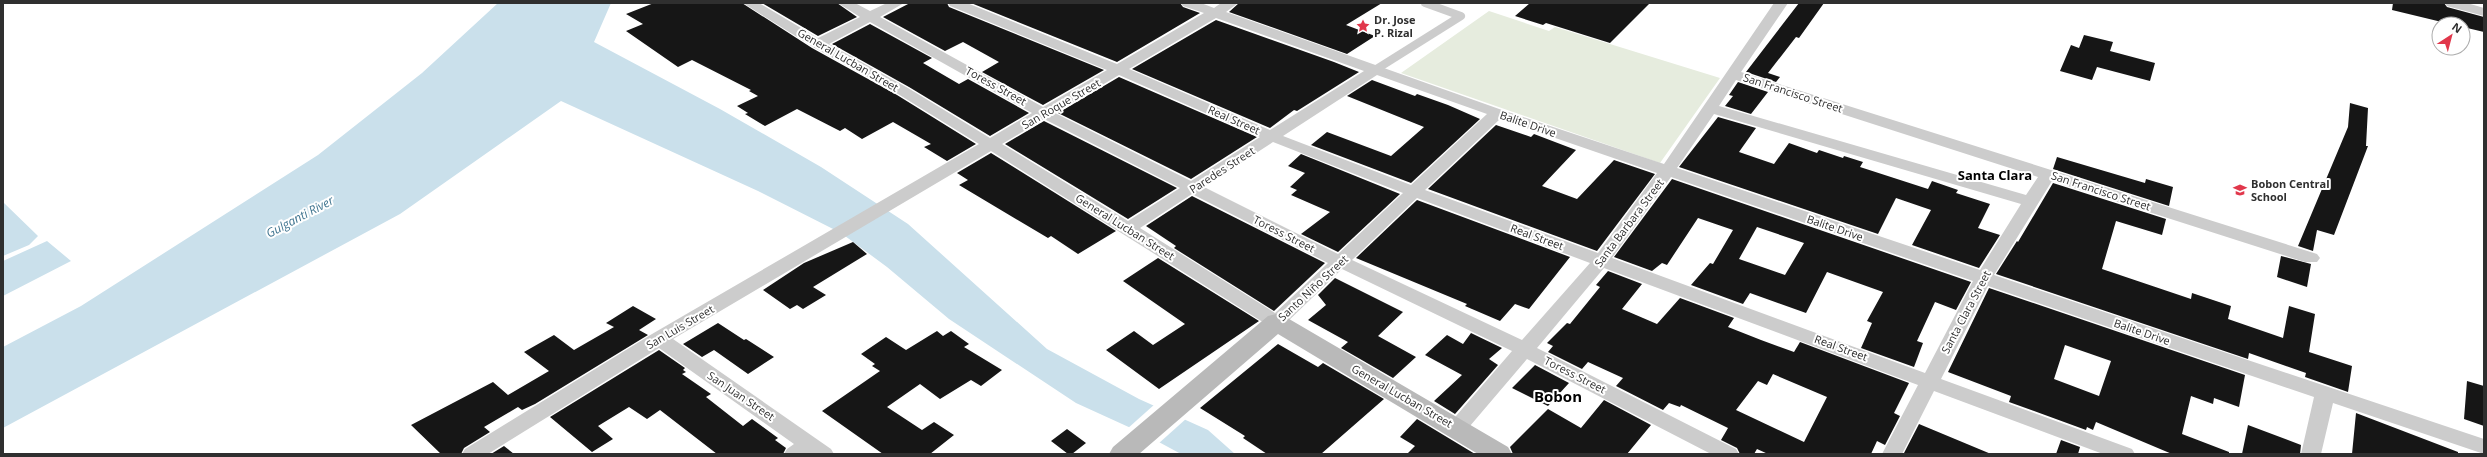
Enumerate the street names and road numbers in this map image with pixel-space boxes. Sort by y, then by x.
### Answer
street label: General Lucban Street [795,25,902,95]
street label: Toress Street [963,63,1029,108]
street label: San Francisco Street [1742,69,1845,116]
street label: San Roque Street [1019,75,1103,132]
street label: Real Street [1206,101,1263,138]
street label: Balite Drive [1498,107,1558,140]
street label: Paredes Street [1186,143,1257,196]
street label: San Francisco Street [2050,167,2153,214]
street label: Santa Barbara Street [1591,176,1667,270]
street label: General Lucban Street [1073,190,1178,263]
street label: Balite Drive [1805,211,1865,244]
street label: Toress Street [1251,212,1318,256]
street label: Real Street [1509,220,1566,253]
street label: Santo Niño Street [1275,251,1351,324]
street label: Santa Clara Street [1937,268,1994,356]
street label: San Luis Street [643,301,716,352]
street label: Balite Drive [2112,315,2172,348]
street label: Real Street [1813,331,1870,364]
street label: Toress Street [1542,353,1609,397]
street label: General Lucban Street [1349,361,1456,431]
street label: San Juan Street [705,368,778,424]

